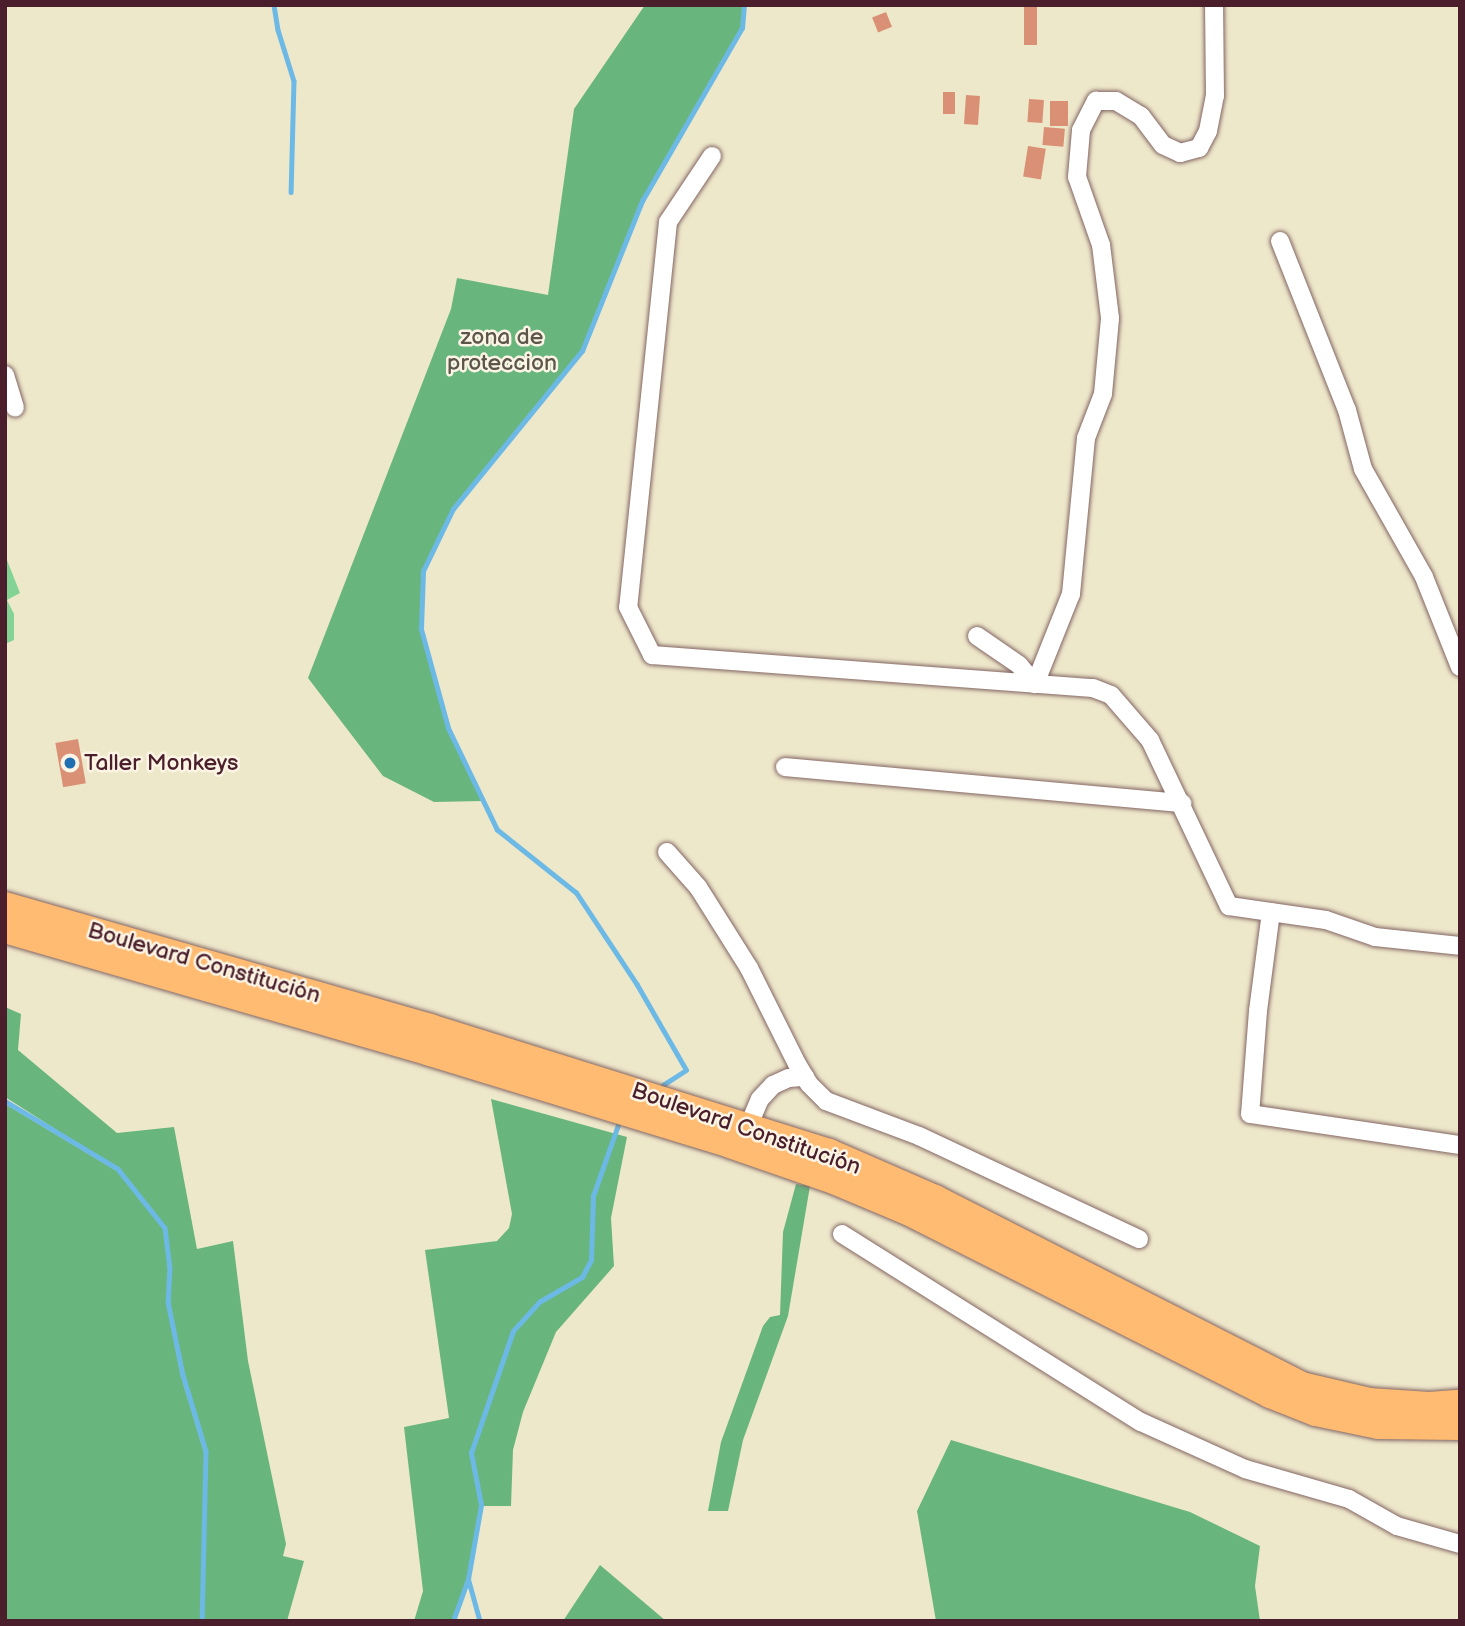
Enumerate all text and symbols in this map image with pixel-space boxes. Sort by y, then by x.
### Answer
park label: zona de proteccion [447,323,557,377]
place label: Taller Monkeys [84,749,238,777]
marker: Taller Monkeys [62,755,78,771]
street label: Boulevard Constitución [85,917,323,1009]
street label: Boulevard Constitución [628,1077,864,1181]

